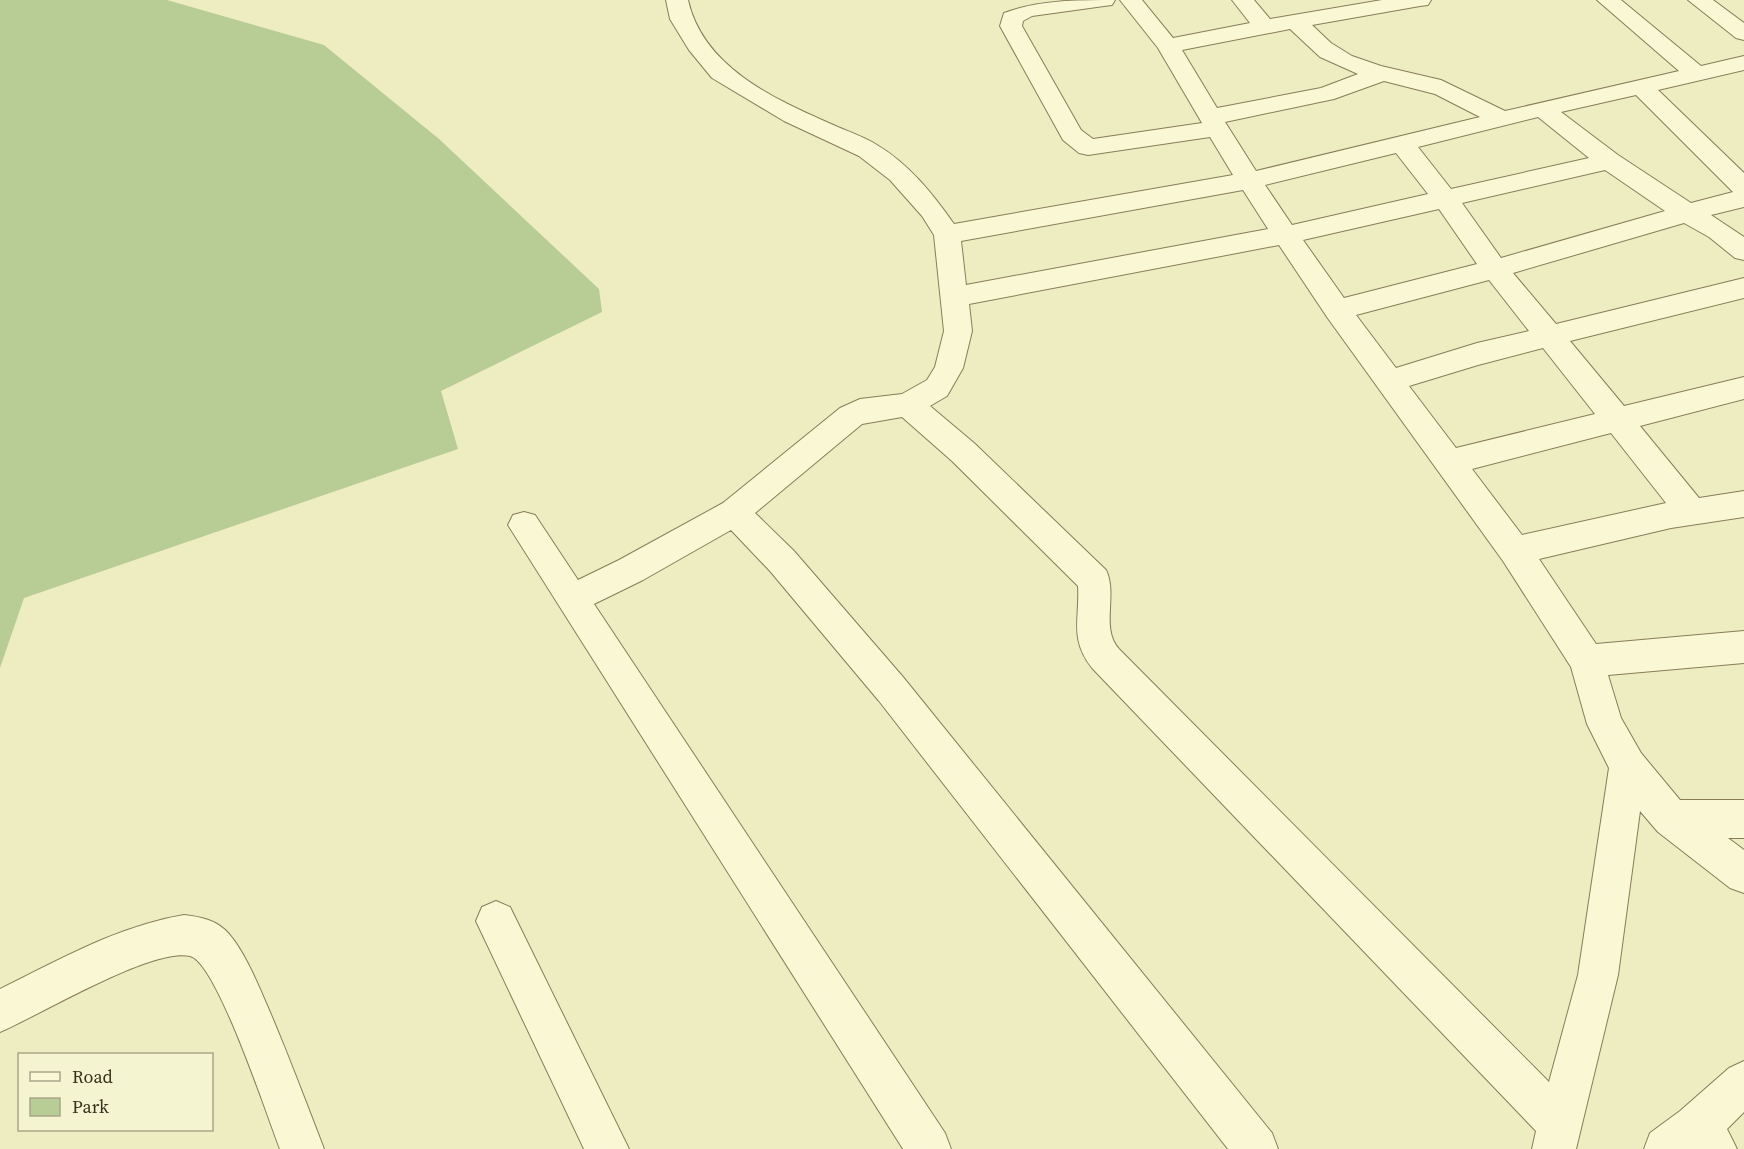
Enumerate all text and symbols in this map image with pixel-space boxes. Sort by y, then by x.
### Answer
legend [18,1053,213,1131]
text: Road [72,1064,113,1089]
text: Park [72,1094,109,1119]

